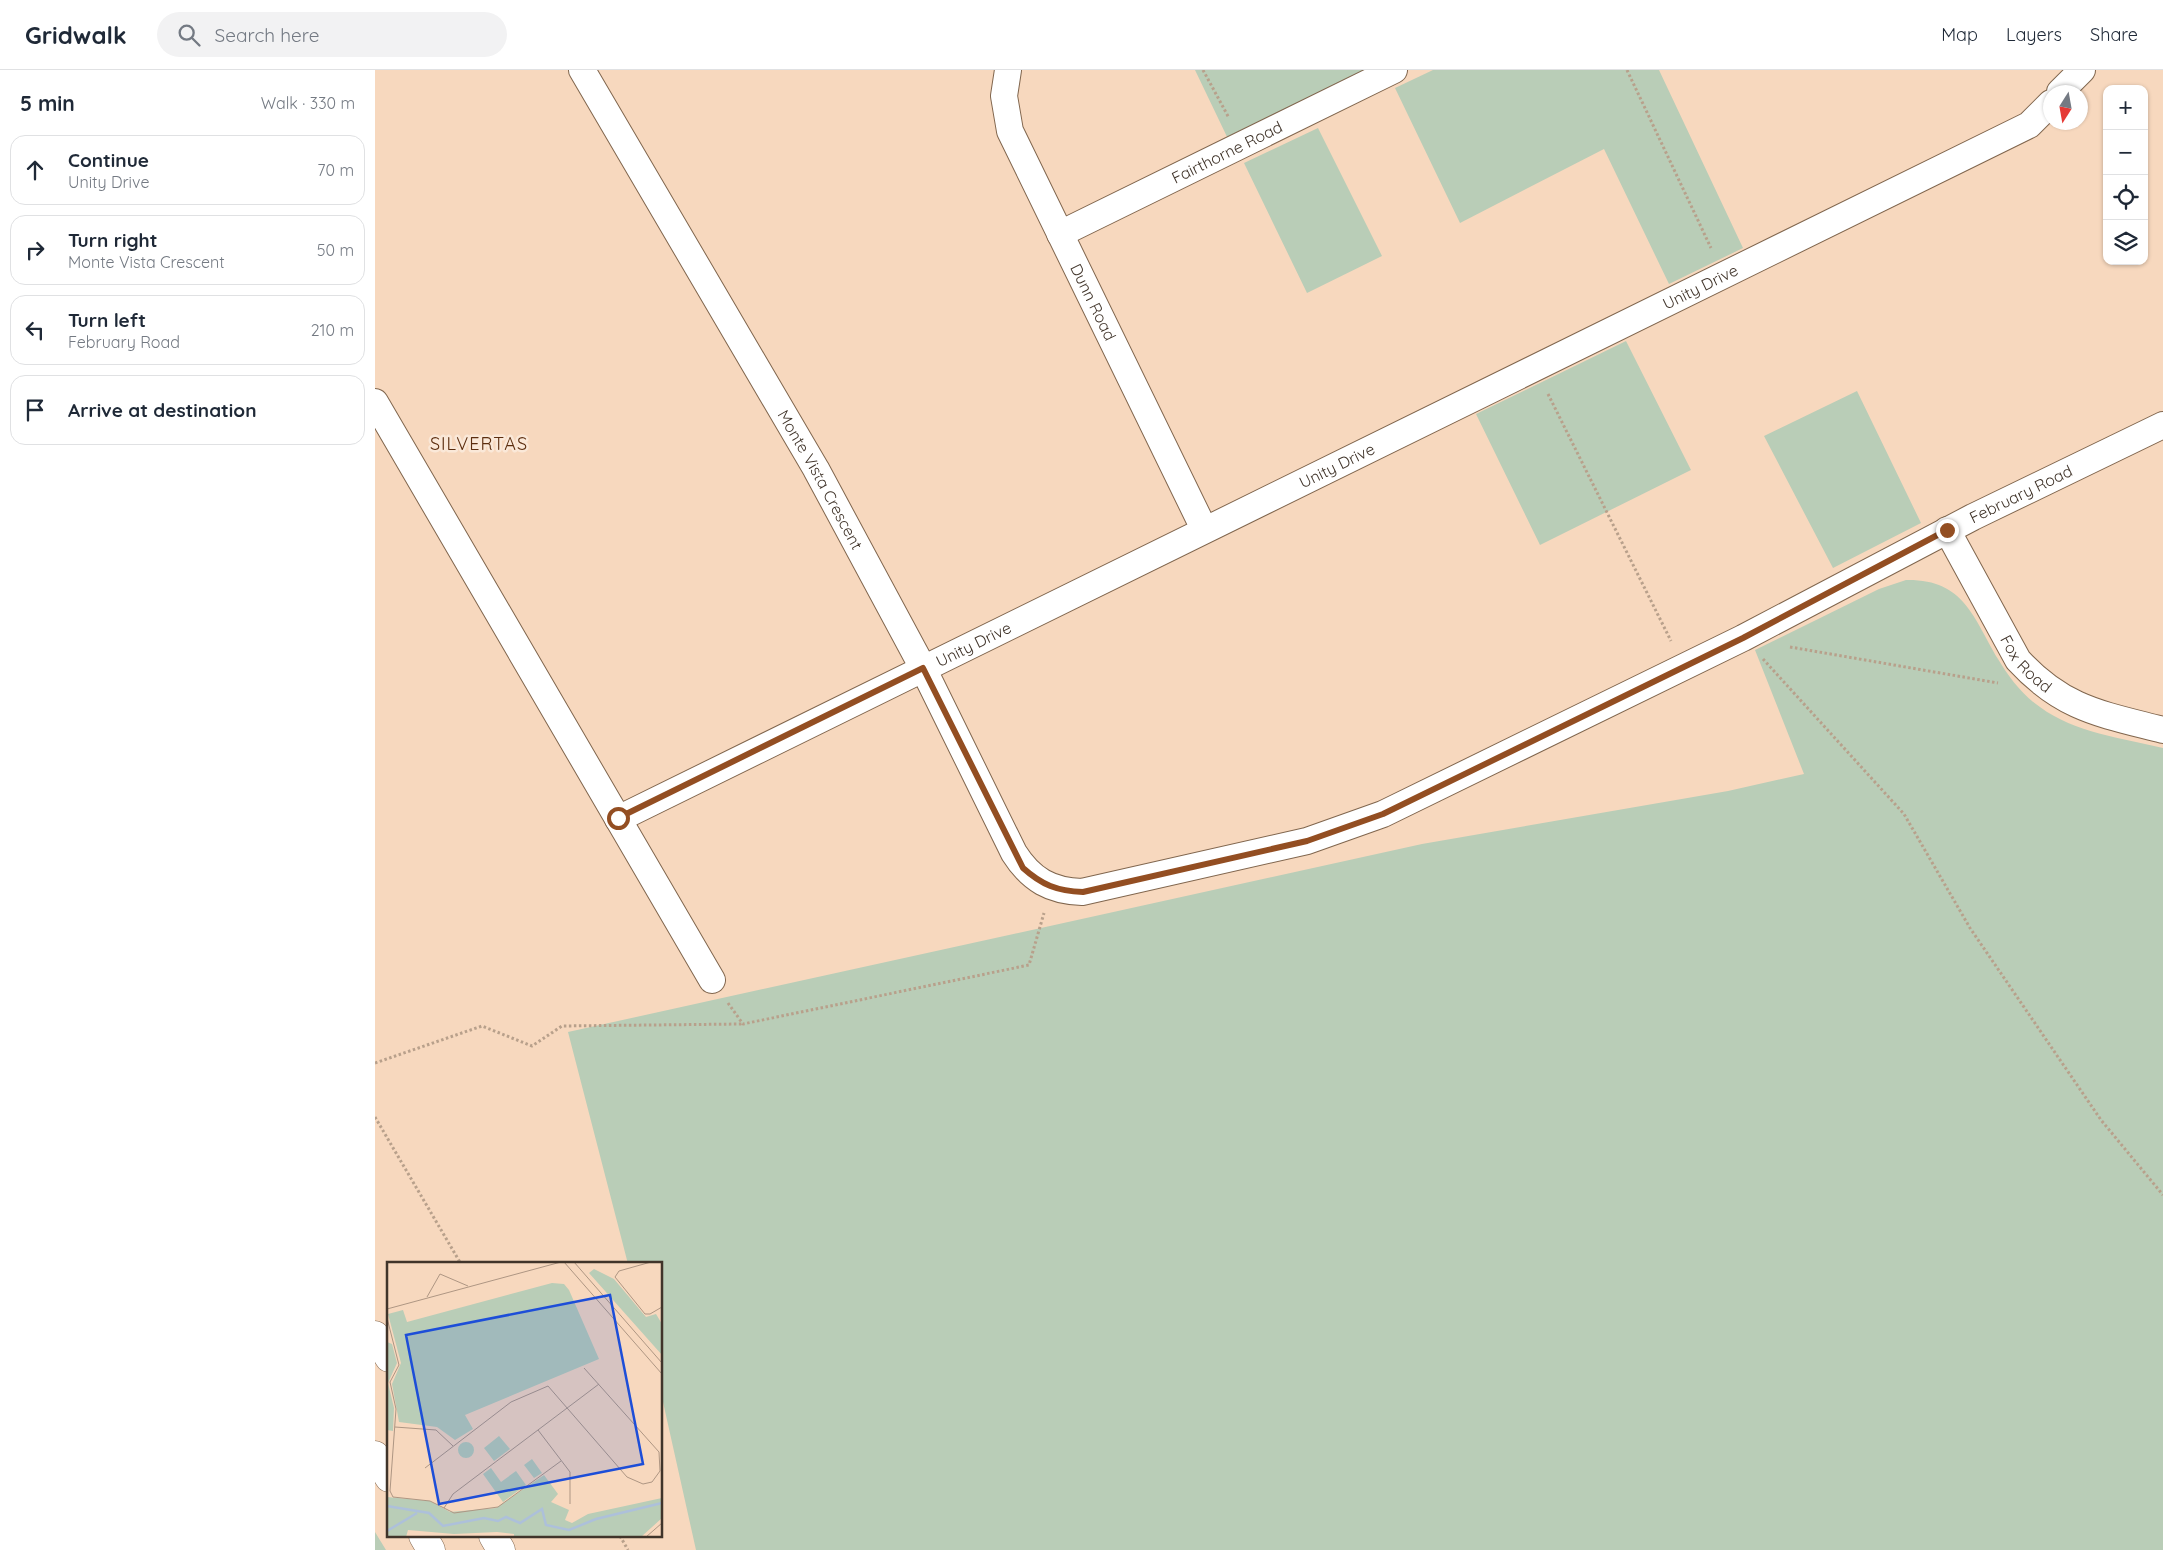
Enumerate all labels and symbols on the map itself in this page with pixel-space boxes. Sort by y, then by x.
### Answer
north arrow [2043,85,2088,130]
street label: Fairthorne Road [1168,116,1286,188]
street label: Dunn Road [1066,260,1121,344]
street label: Unity Drive [1659,260,1741,314]
street label: Monte Vista Crescent [773,406,867,553]
district label: SILVERTAS [430,432,528,455]
street label: Unity Drive [1296,439,1378,492]
street label: February Road [1966,460,2076,527]
route end [1936,519,1959,542]
street label: Unity Drive [932,617,1014,671]
street label: Fox Road [1996,631,2056,697]
route start [607,807,630,830]
inset map [387,1262,663,1538]

